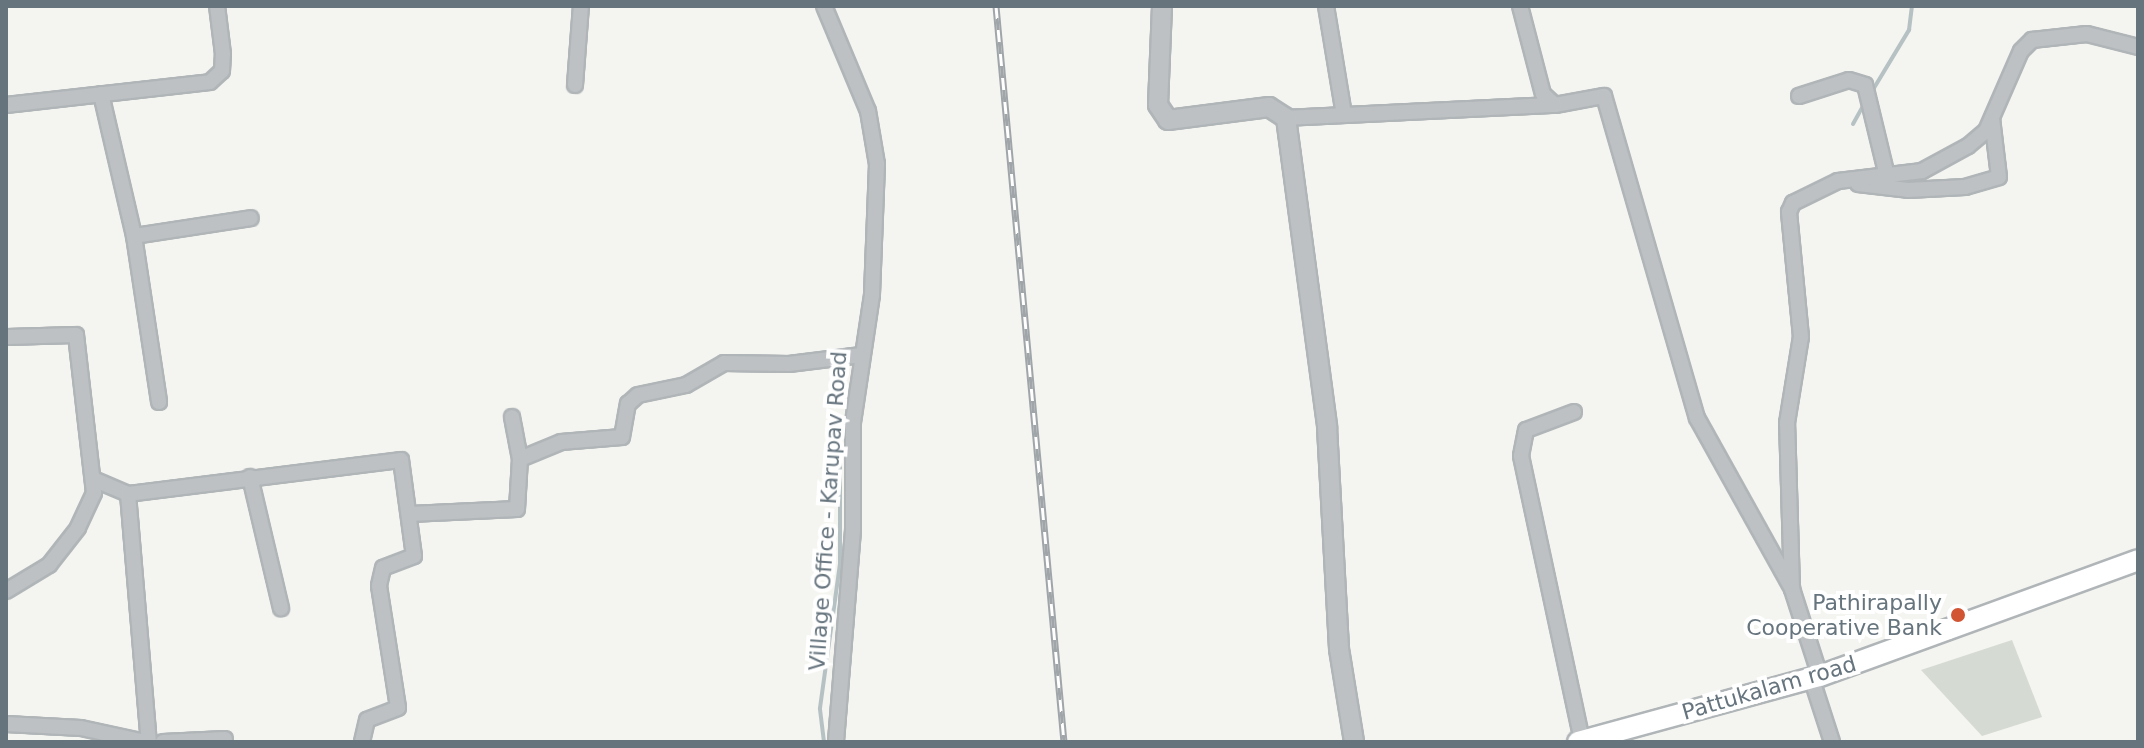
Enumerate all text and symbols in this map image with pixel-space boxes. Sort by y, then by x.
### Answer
street label: Village Office - Karupav Road [804,350,852,672]
place label: Pathirapally Cooperative Bank [1746,589,1942,640]
marker: Pathirapally Cooperative Bank [1949,606,1967,624]
street label: Pattukalam road [1679,650,1859,726]

